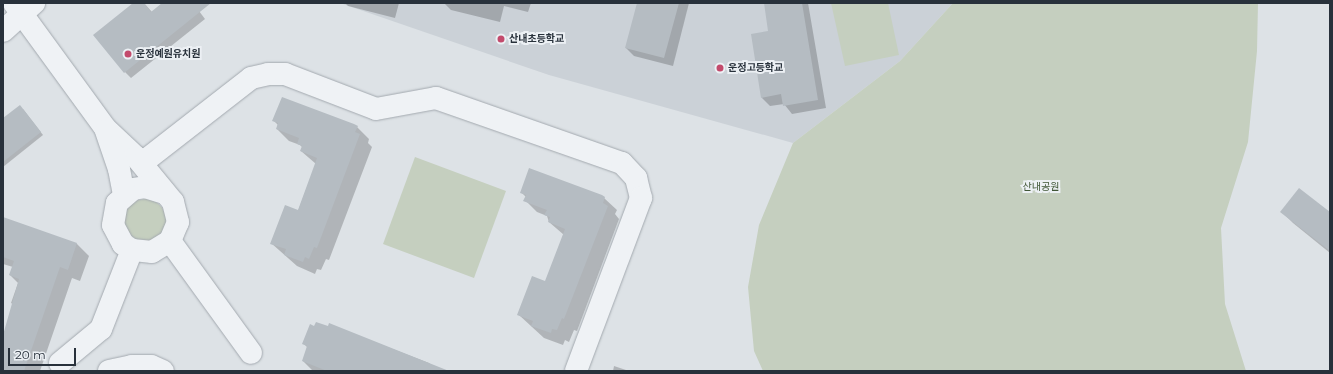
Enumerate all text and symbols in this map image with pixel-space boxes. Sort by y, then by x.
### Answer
place label: 산내초등학교 [509,33,564,45]
marker: 산내초등학교 [496,34,506,44]
place label: 운정예원유치원 [136,48,200,60]
marker: 운정예원유치원 [123,49,133,59]
place label: 운정고등학교 [728,62,783,74]
marker: 운정고등학교 [715,63,725,73]
park label: 산내공원 [1023,181,1059,193]
scale bar [10,340,78,366]
text: 20 m [15,347,46,362]

